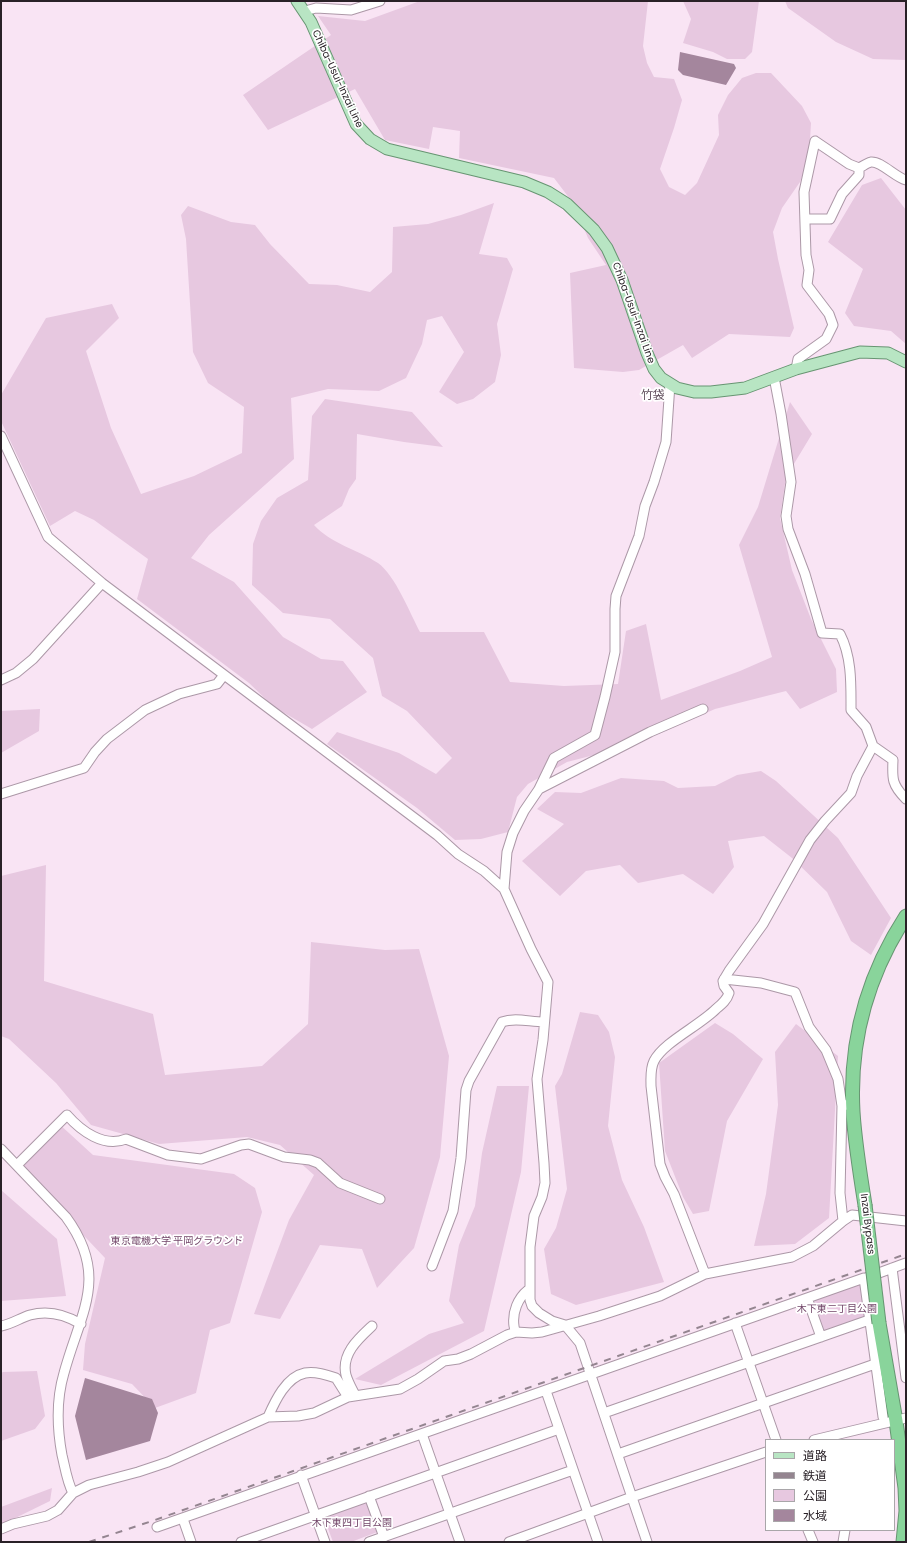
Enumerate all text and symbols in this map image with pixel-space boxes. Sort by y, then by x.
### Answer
street label: Chiba-Usui-Inzai Line [309,28,365,130]
street label: Chiba-Usui-Inzai Line [609,261,657,365]
district label: 竹袋 [641,389,665,403]
street label: Inzai Bypass [857,1193,877,1255]
park label: 東京電機大学 平岡グラウンド [111,1235,243,1247]
park label: 木下東二丁目公園 [797,1303,877,1315]
legend [765,1439,895,1531]
text: 道路 [803,1447,827,1464]
text: 鉄道 [803,1467,827,1484]
text: 公園 [803,1487,827,1504]
text: 水域 [803,1507,827,1524]
park label: 木下東四丁目公園 [312,1517,392,1529]

